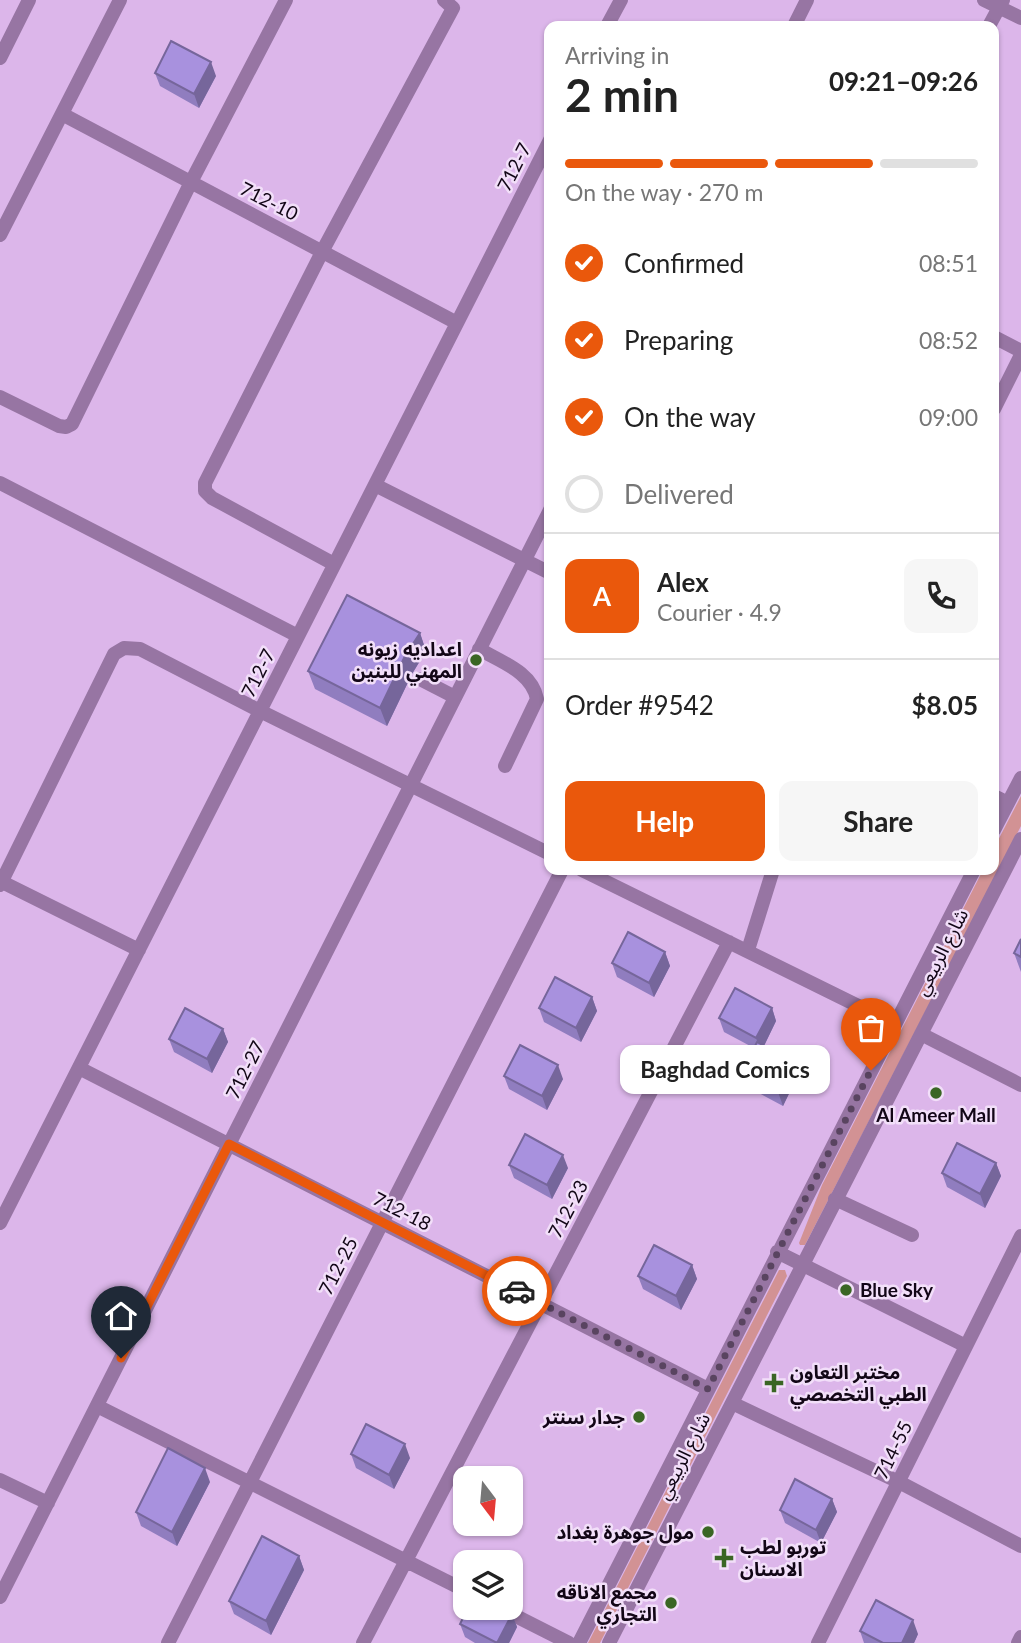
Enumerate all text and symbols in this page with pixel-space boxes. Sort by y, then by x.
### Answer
text: Arriving in [565,41,669,69]
text: 09:21–09:26 [829,65,978,97]
text: 2 min [565,67,679,122]
street label: 712-7 [492,139,535,195]
street label: 712-10 [236,176,302,225]
text: On the way · 270 m [565,178,764,206]
icon: check [565,244,603,282]
text: Confirmed [624,247,744,279]
text: 08:51 [919,249,978,277]
icon: check [565,321,603,359]
text: Preparing [624,324,733,356]
text: 08:52 [919,326,978,354]
icon: check [565,398,603,436]
text: On the way [624,401,756,433]
text: 09:00 [919,403,978,431]
text: Delivered [624,478,734,510]
button: phone [904,559,978,633]
text: Alex [657,566,709,598]
text: A [593,580,611,612]
text: Courier · 4.9 [657,598,782,626]
place label: اعداديه زيونه المهني للبنين [352,637,462,686]
street label: 712-7 [236,645,279,701]
marker: اعداديه زيونه المهني للبنين [468,652,484,668]
text: Order #9542 [565,689,714,721]
text: $8.05 [912,689,978,721]
button: Help [565,781,765,861]
button: Share [779,781,978,861]
street label: شارع الربيعي [909,904,976,1001]
pin [841,998,901,1070]
icon: bag [852,1009,890,1047]
street label: 712-27 [220,1037,269,1103]
callout: Baghdad Comics [619,1046,829,1094]
text: Baghdad Comics [640,1055,810,1083]
marker: Al Ameer Mall [928,1085,944,1101]
place label: Al Ameer Mall [875,1103,996,1126]
street label: 712-23 [543,1176,592,1242]
street label: 712-18 [369,1186,435,1235]
street label: 712-25 [313,1233,362,1299]
courier [482,1256,552,1326]
icon: car [498,1272,536,1310]
place label: Blue Sky [860,1278,934,1301]
marker: Blue Sky [838,1282,854,1298]
pin [91,1286,151,1358]
icon: home [102,1297,140,1335]
place label: مختبر التعاون الطبي التخصصي [790,1360,927,1409]
marker: مختبر التعاون الطبي التخصصي [764,1373,784,1393]
place label: جدار سنتر [542,1405,625,1429]
street label: شارع الربيعي [651,1408,718,1505]
marker: جدار سنتر [631,1409,647,1425]
street label: 714-55 [869,1417,917,1483]
north arrow [453,1466,523,1536]
map controls [453,1466,523,1620]
place label: مول جوهرة بغداد [556,1520,694,1544]
marker: مول جوهرة بغداد [700,1524,716,1540]
place label: توربو لطب الاسنان [740,1535,827,1580]
marker: توربو لطب الاسنان [714,1548,734,1568]
button: layers [453,1550,523,1620]
place label: مجمع الاناقه التجاري [557,1580,657,1629]
marker: مجمع الاناقه التجاري [663,1595,679,1611]

